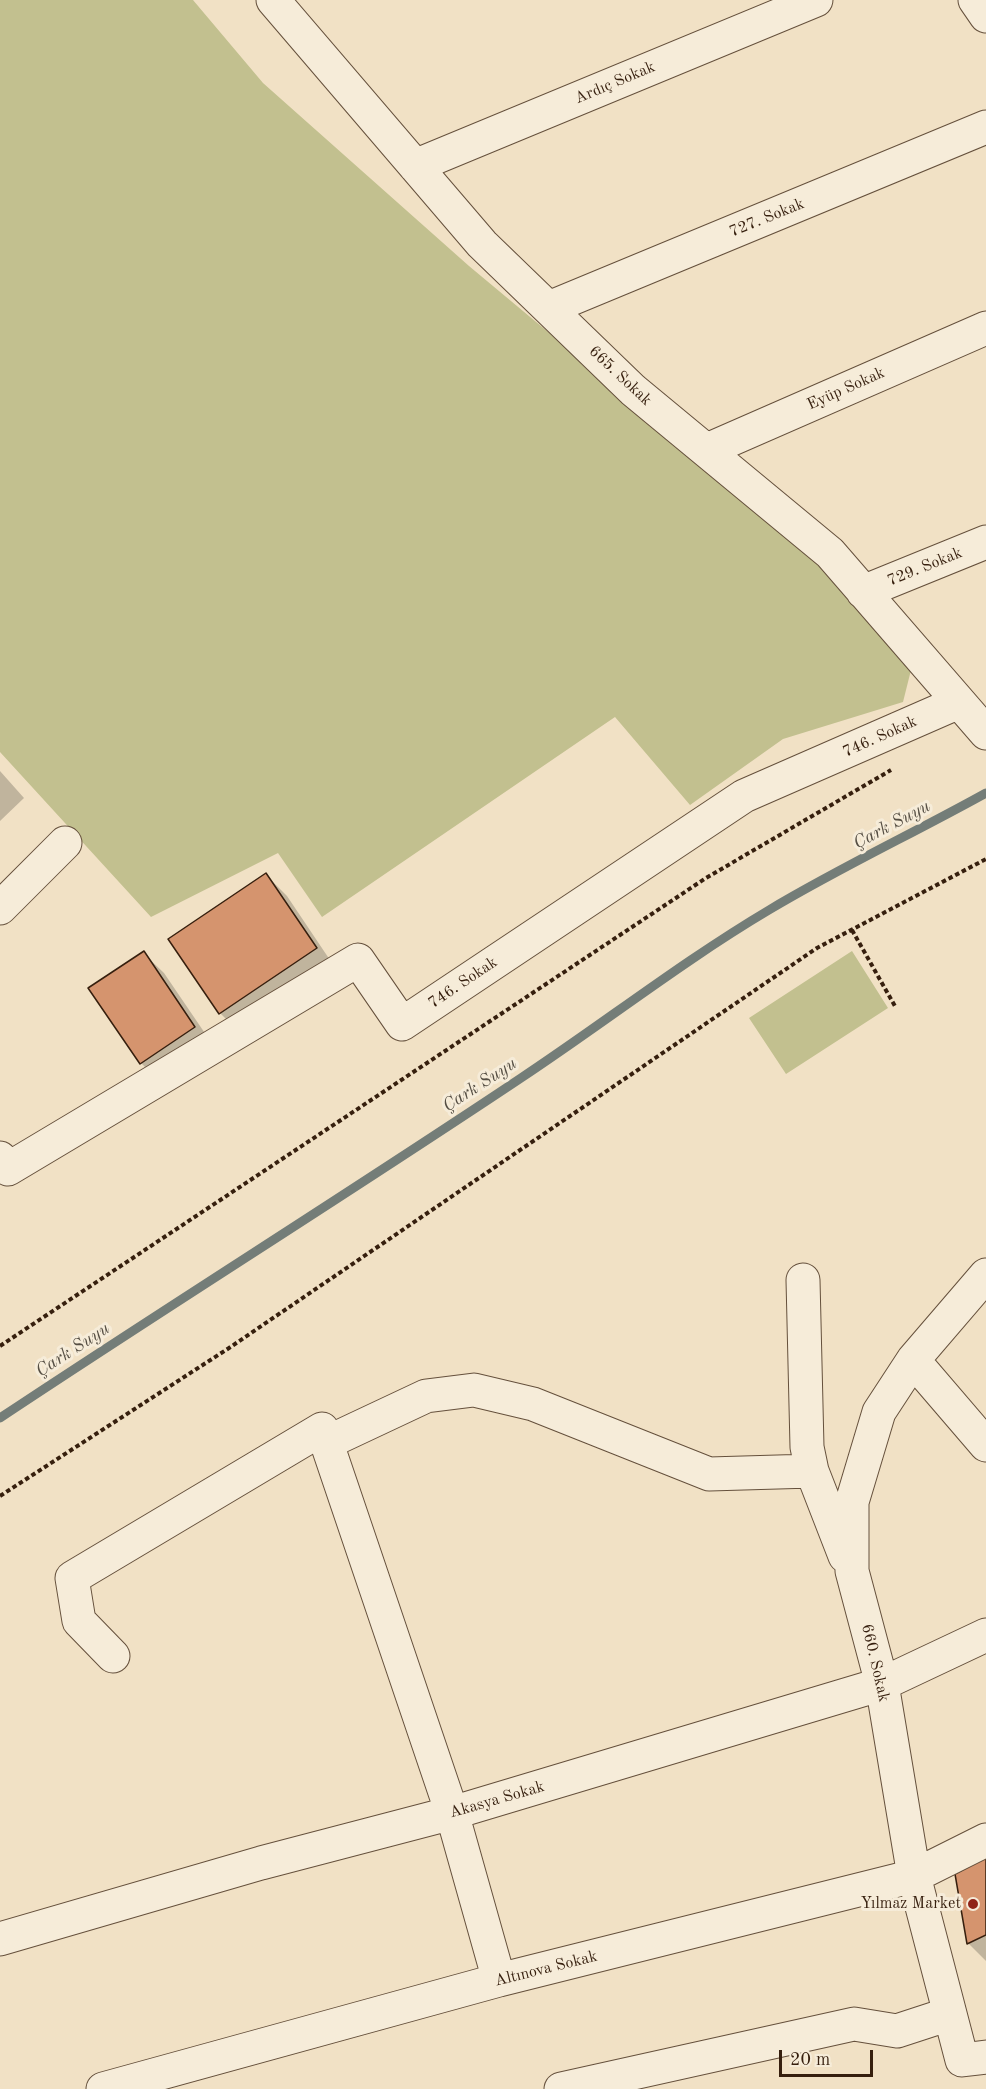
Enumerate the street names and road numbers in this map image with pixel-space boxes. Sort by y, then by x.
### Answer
street label: Ardıç Sokak [572,57,658,109]
street label: 727. Sokak [727,194,807,242]
street label: 665. Sokak [584,342,656,410]
street label: Eyüp Sokak [804,363,888,415]
street label: 729. Sokak [885,543,965,591]
street label: 746. Sokak [840,712,920,762]
street label: 746. Sokak [425,953,501,1013]
street label: 660. Sokak [857,1622,893,1704]
street label: Akasya Sokak [447,1777,547,1823]
street label: Altınova Sokak [493,1947,599,1991]

